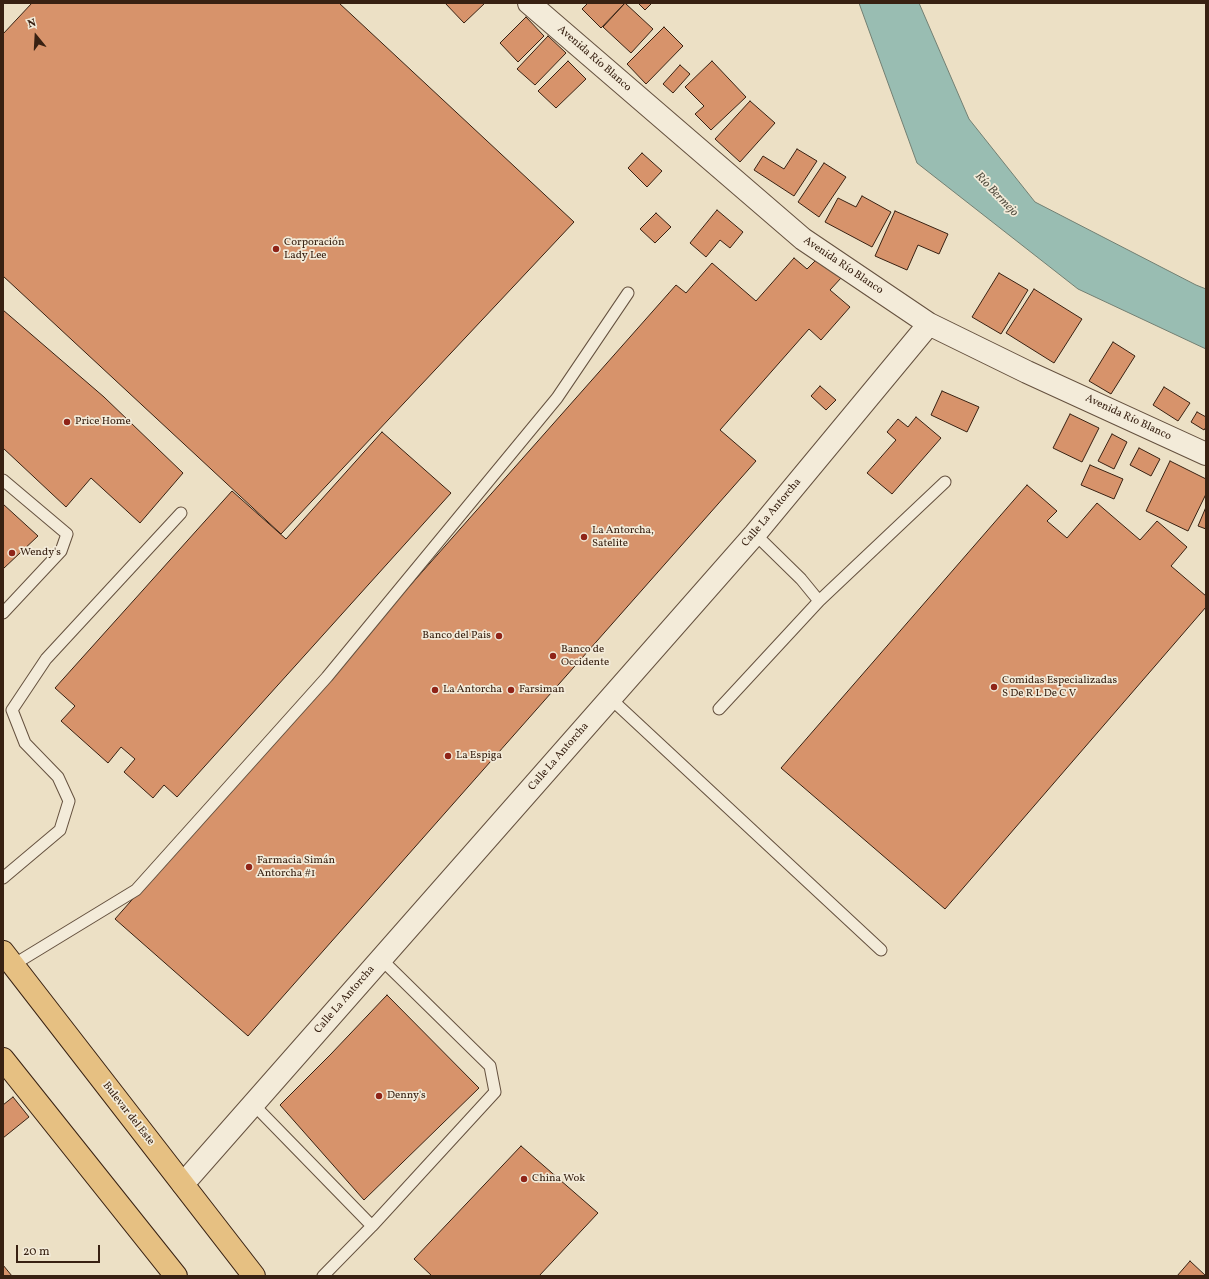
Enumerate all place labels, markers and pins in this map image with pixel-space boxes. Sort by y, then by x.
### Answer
place label: Corporación Lady Lee [284,236,345,262]
marker: Corporación Lady Lee [271,244,281,254]
place label: Price Home [75,415,131,429]
marker: Price Home [62,417,72,427]
place label: La Antorcha, Satelite [592,524,654,550]
marker: La Antorcha, Satelite [579,532,589,542]
place label: Wendy's [20,546,61,560]
marker: Wendy's [7,548,17,558]
place label: Banco del Pais [422,629,491,643]
marker: Banco del Pais [494,631,504,641]
place label: Banco de Occidente [561,643,609,669]
marker: Banco de Occidente [548,651,558,661]
place label: Comidas Especializadas S De R L De C V [1002,674,1117,700]
marker: Comidas Especializadas S De R L De C V [989,682,999,692]
place label: La Antorcha [443,683,502,697]
place label: Farsiman [519,683,565,697]
marker: La Antorcha [430,685,440,695]
marker: Farsiman [506,685,516,695]
place label: La Espiga [456,749,502,763]
marker: La Espiga [443,751,453,761]
place label: Farmacia Simán Antorcha #1 [257,854,335,880]
marker: Farmacia Simán Antorcha #1 [244,862,254,872]
place label: Denny's [387,1089,426,1103]
marker: Denny's [374,1091,384,1101]
place label: China Wok [532,1172,585,1186]
marker: China Wok [519,1174,529,1184]

